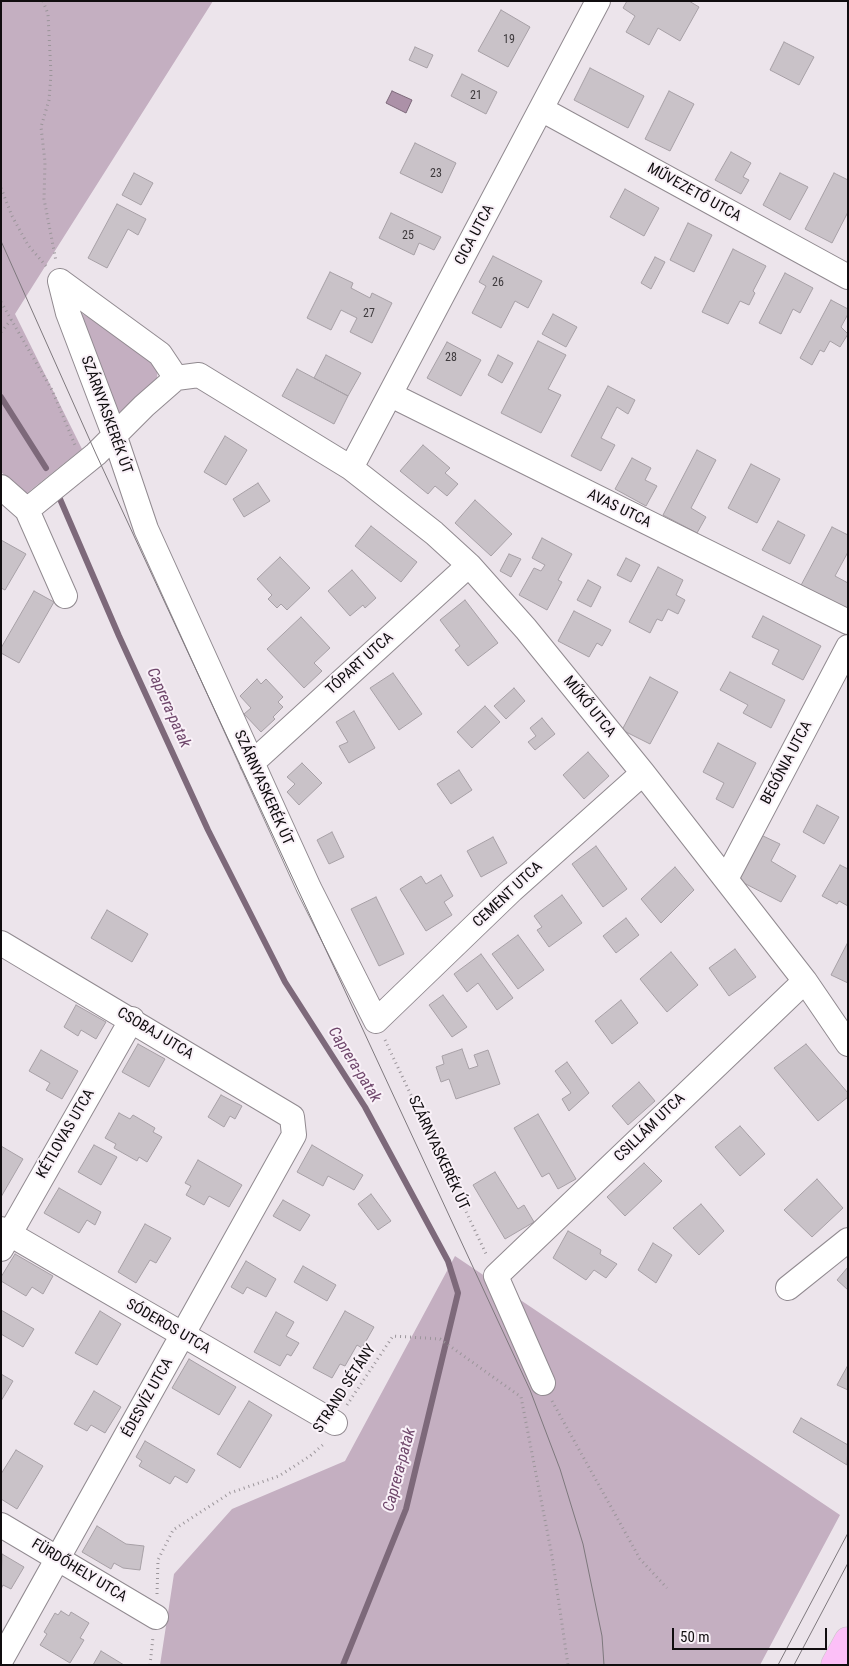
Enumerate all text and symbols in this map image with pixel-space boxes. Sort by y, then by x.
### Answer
house number: 19 [503,33,515,47]
house number: 21 [470,89,482,103]
street label: MŰVEZETŐ UTCA [644,160,744,226]
house number: 23 [430,167,442,181]
street label: CICA UTCA [452,202,498,268]
house number: 25 [402,229,414,243]
house number: 26 [492,276,504,290]
house number: 27 [363,307,375,321]
house number: 28 [445,351,457,365]
street label: SZÁRNYASKERÉK ÚT [76,354,136,476]
street label: AVAS UTCA [584,486,654,532]
street label: TÓPART UTCA [323,629,397,699]
water label: Caprera-patak [142,665,194,751]
street label: MŰKŐ UTCA [559,673,619,741]
street label: BEGÓNIA UTCA [757,718,817,808]
street label: SZÁRNYASKERÉK ÚT [230,728,296,848]
street label: CEMENT UTCA [470,858,546,932]
street label: CSOBAJ UTCA [114,1004,196,1064]
water label: Caprera-patak [323,1024,385,1106]
street label: KÉTLOVAS UTCA [33,1086,99,1182]
street label: CSILLÁM UTCA [611,1090,689,1166]
street label: SZÁRNYASKERÉK ÚT [404,1093,472,1213]
street label: SÓDEROS UTCA [123,1296,213,1358]
street label: STRAND SÉTÁNY [310,1341,380,1437]
street label: ÉDESVÍZ UTCA [119,1355,177,1441]
water label: Caprera-patak [380,1426,420,1514]
street label: FÜRDŐHELY UTCA [28,1536,130,1606]
scale bar [674,1618,829,1650]
text: 50 m [680,1628,710,1646]

